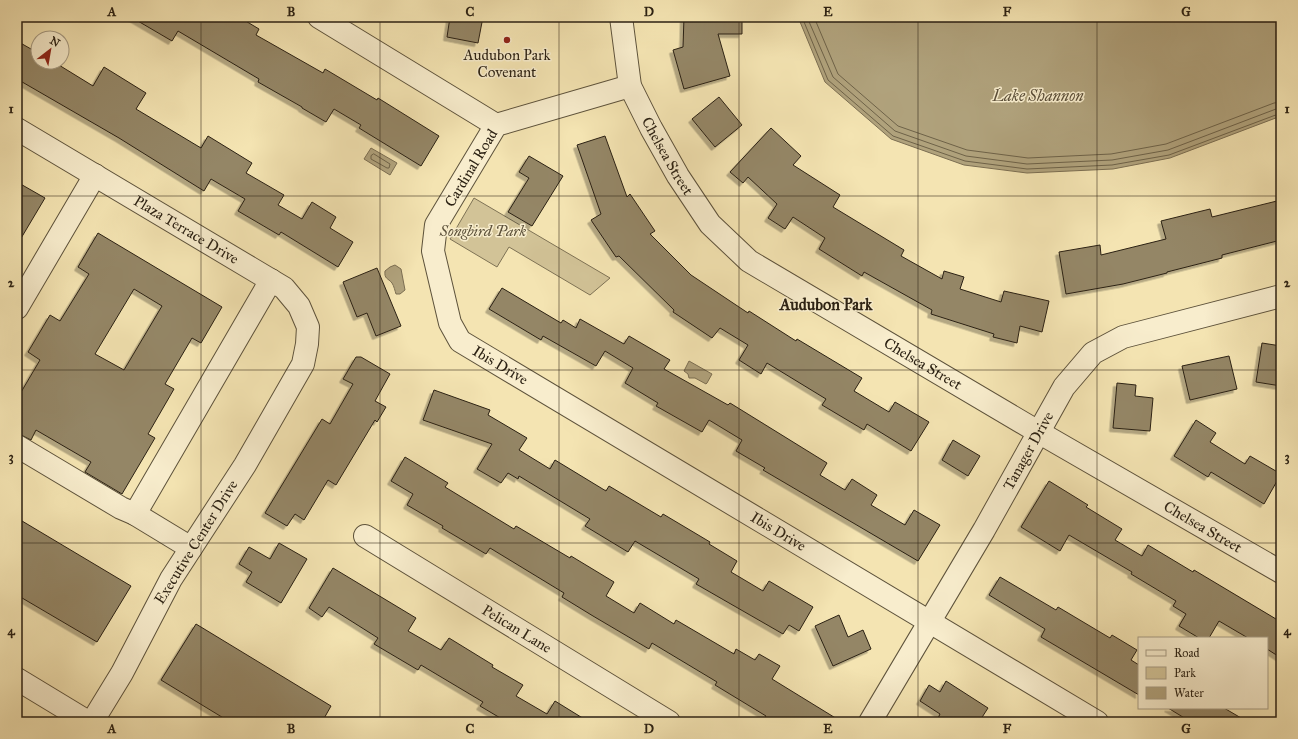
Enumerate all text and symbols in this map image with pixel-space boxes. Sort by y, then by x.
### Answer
text: A [107,4,117,20]
text: B [287,4,296,20]
text: C [466,4,475,20]
text: D [644,4,654,20]
text: E [823,4,833,20]
text: F [1003,4,1012,20]
text: G [1181,4,1191,20]
north arrow [30,30,70,70]
text: N [48,34,63,50]
marker: Audubon Park Covenant [502,35,512,45]
place label: Audubon Park Covenant [463,46,550,81]
water label: Lake Shannon [991,86,1084,105]
text: 1 [8,101,14,117]
text: 1 [1284,101,1290,117]
street label: Chelsea Street [638,114,698,199]
street label: Cardinal Road [441,125,501,210]
street label: Plaza Terrace Drive [131,192,242,268]
park label: Songbird Park [439,222,527,240]
text: 2 [8,275,15,291]
text: 2 [1284,275,1291,291]
district label: Audubon Park [779,295,873,314]
street label: Chelsea Street [881,334,966,394]
street label: Ibis Drive [469,342,531,389]
street label: Tanager Drive [999,408,1057,493]
text: 3 [8,449,14,465]
text: 3 [1284,449,1290,465]
street label: Executive Center Drive [150,477,242,607]
street label: Chelsea Street [1160,497,1246,557]
street label: Ibis Drive [748,508,809,555]
street label: Pelican Lane [479,601,555,657]
text: 4 [7,623,15,639]
text: 4 [1283,623,1291,639]
legend [1138,637,1268,709]
text: Road [1174,646,1200,660]
text: Park [1174,666,1196,680]
text: Water [1174,686,1204,700]
text: A [107,721,117,737]
text: B [287,721,296,737]
text: C [466,721,475,737]
text: D [644,721,654,737]
text: E [823,721,833,737]
text: F [1003,721,1012,737]
text: G [1181,721,1191,737]

